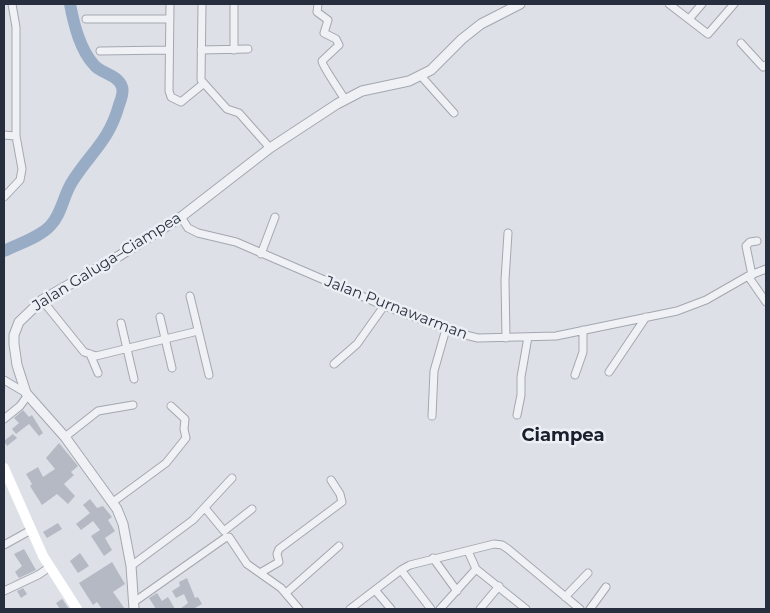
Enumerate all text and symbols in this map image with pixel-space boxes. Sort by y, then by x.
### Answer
street label: Jalan Galuga–Ciampea [29,209,185,315]
street label: Jalan Purnawarman [322,272,470,344]
district label: Ciampea [521,425,605,447]

